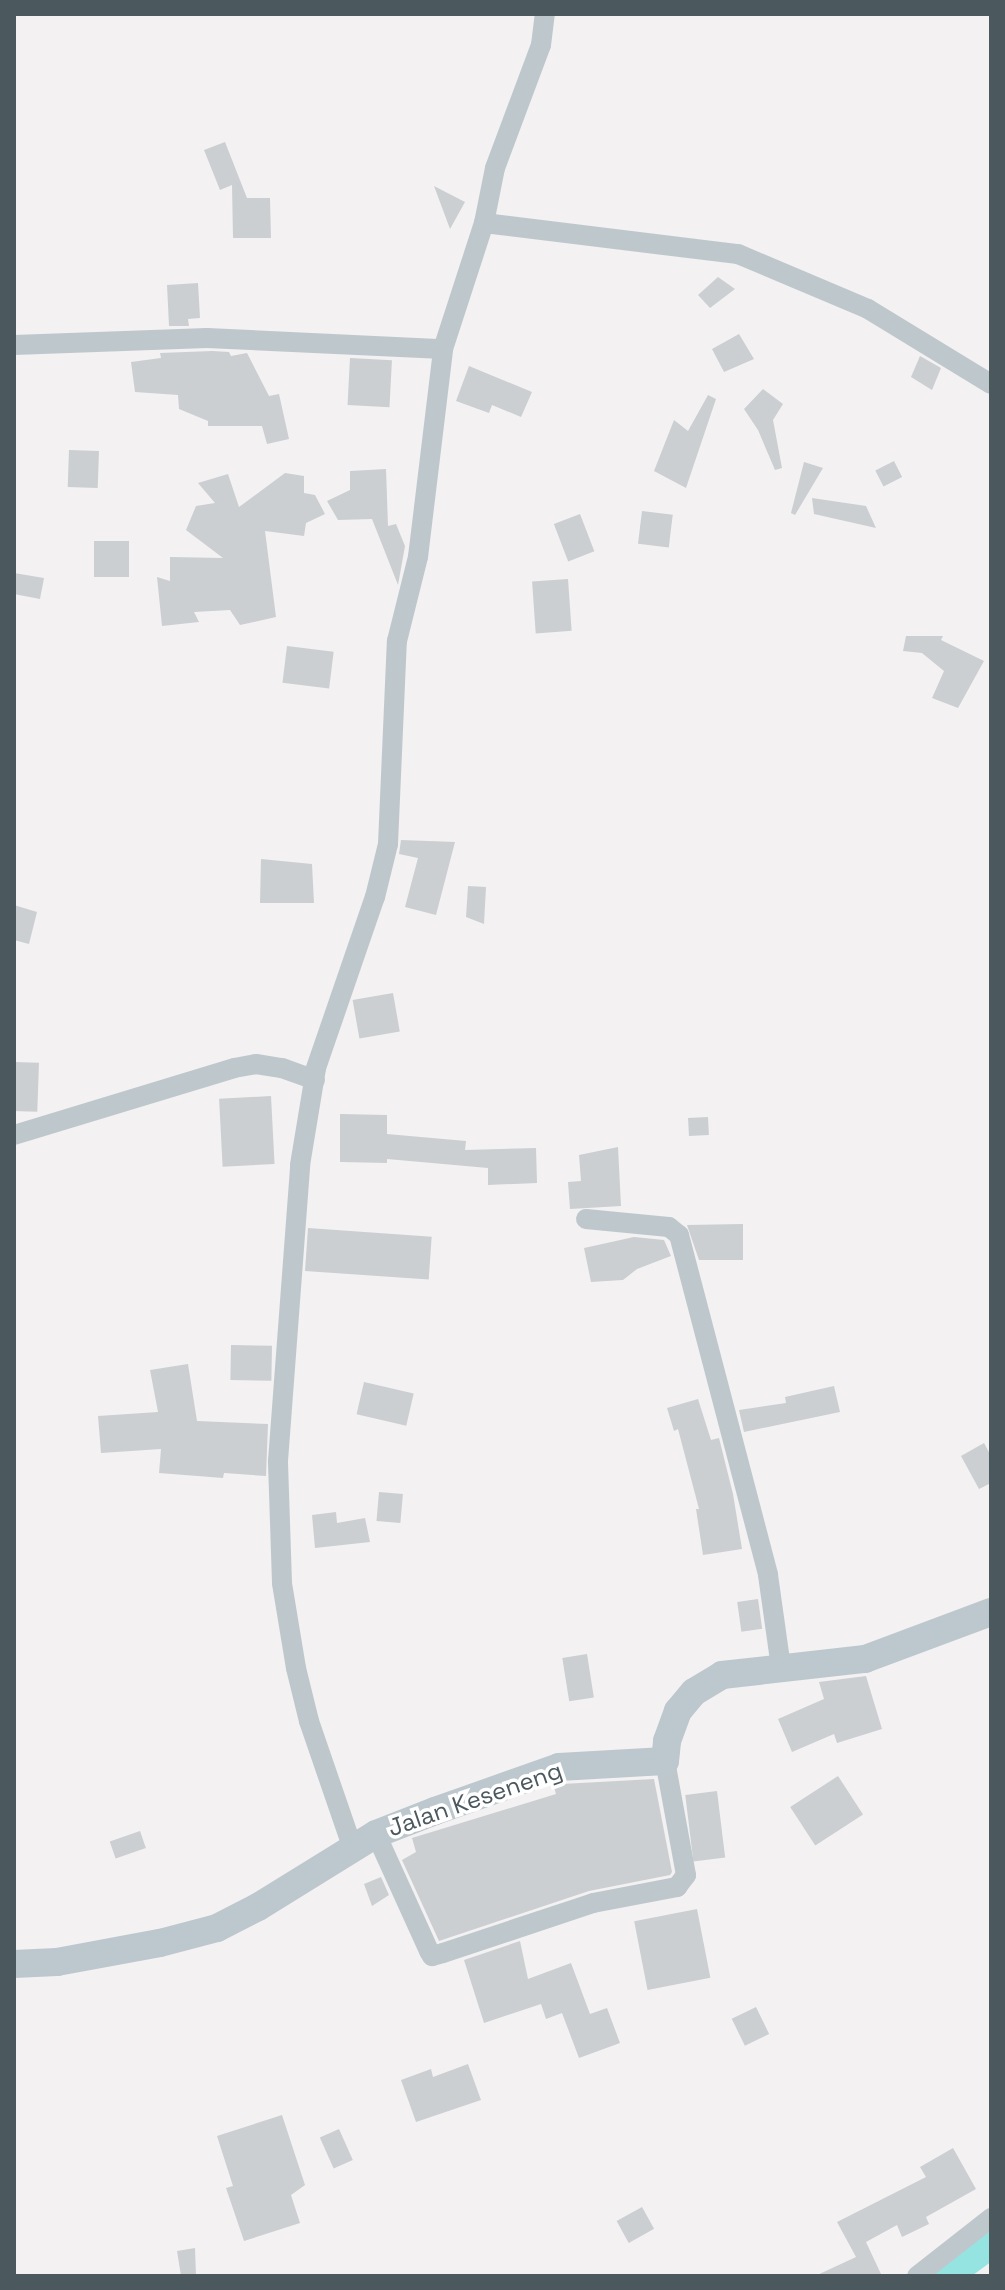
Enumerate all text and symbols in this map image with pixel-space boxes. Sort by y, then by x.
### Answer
street label: Jalan Keseneng [384,1756,566,1842]

